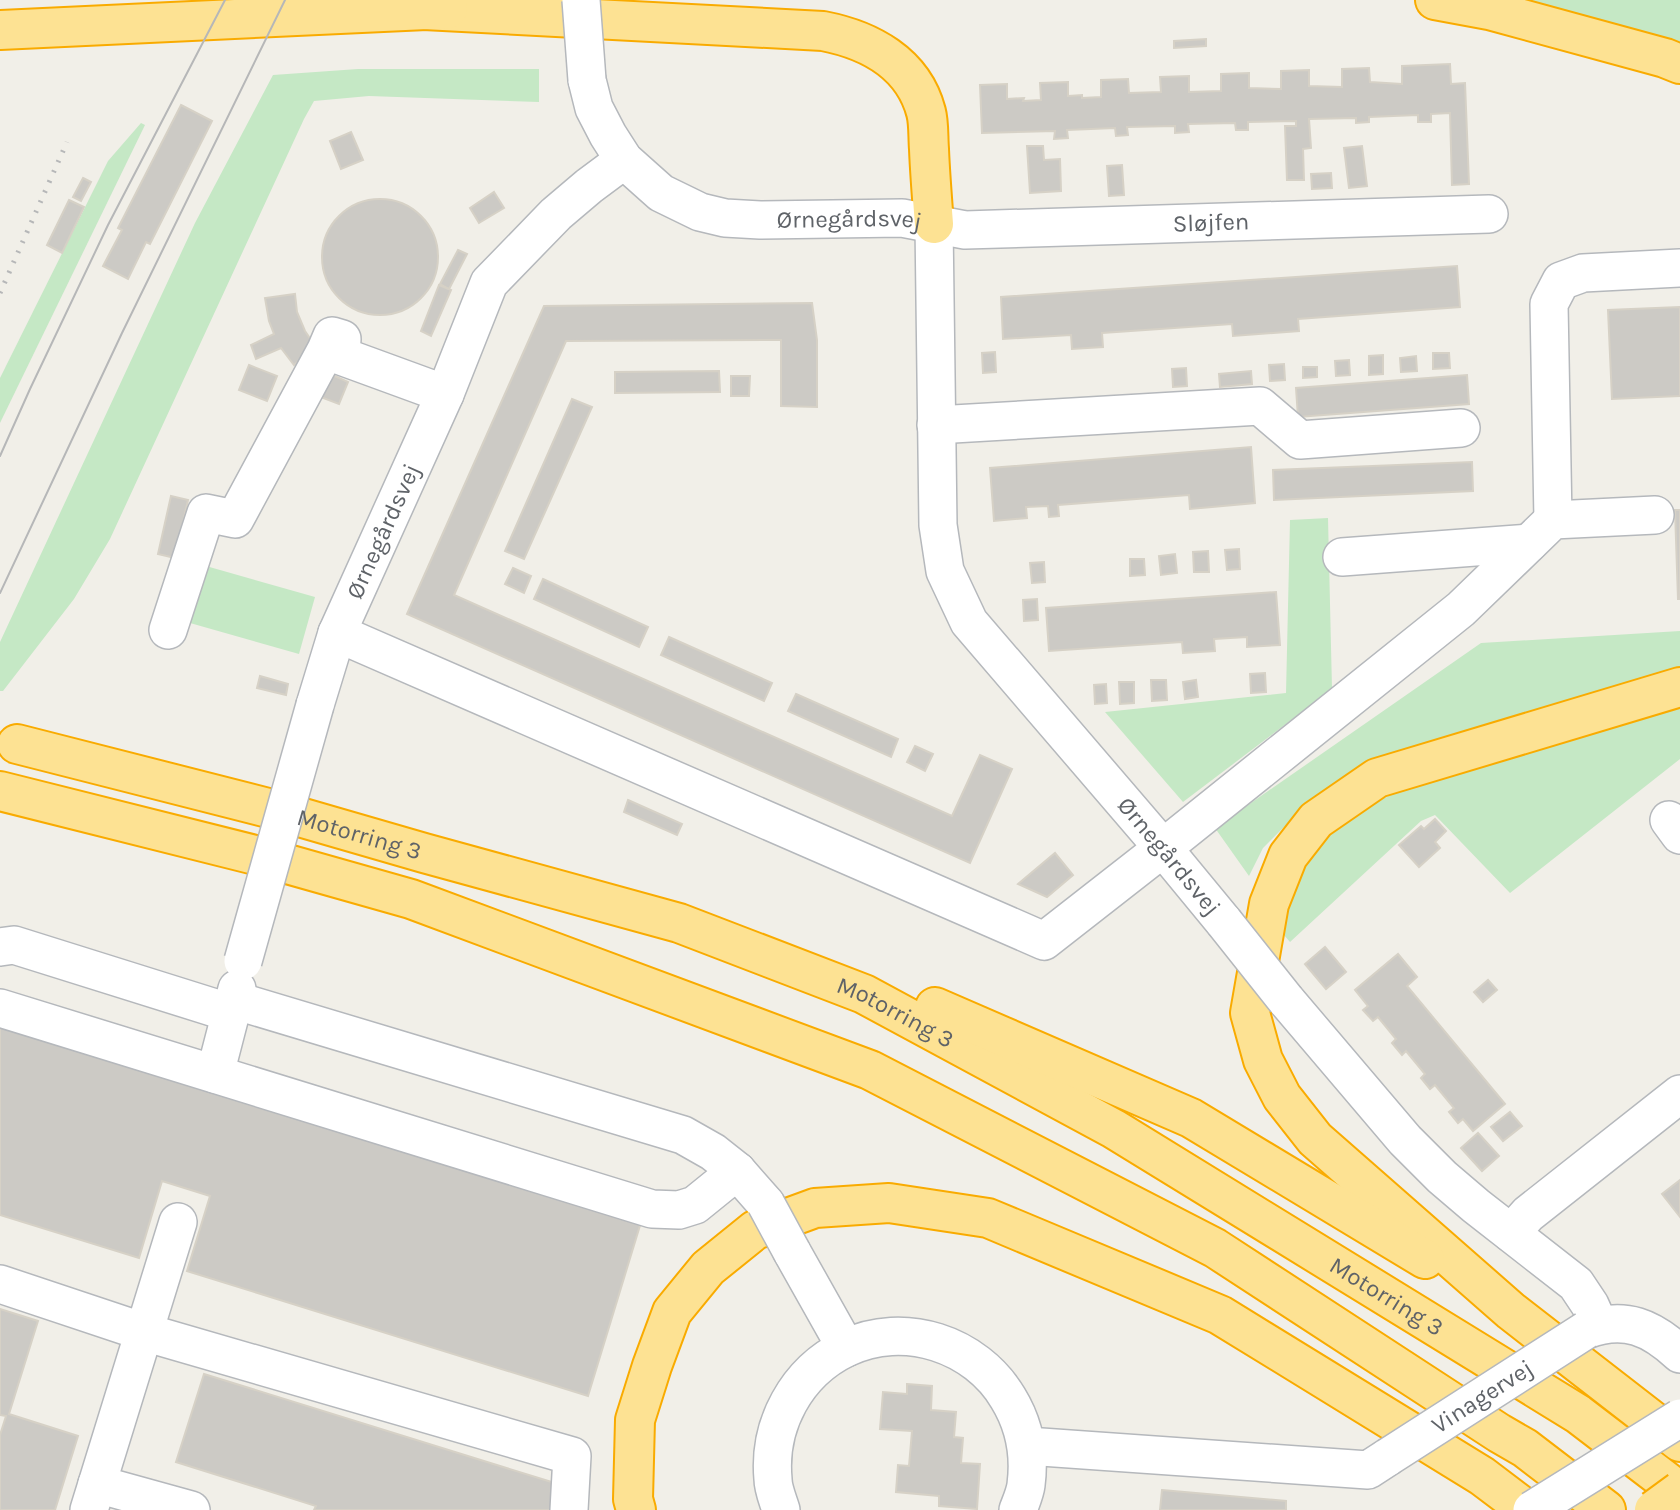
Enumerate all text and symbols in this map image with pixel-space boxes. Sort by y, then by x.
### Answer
street label: Ørnegårdsvej [776,204,924,235]
street label: Sløjfen [1172,207,1250,238]
street label: Ørnegårdsvej [340,459,426,603]
street label: Ørnegårdsvej [1112,792,1227,921]
street label: Motorring 3 [294,803,425,866]
street label: Motorring 3 [833,971,959,1054]
street label: Motorring 3 [1325,1251,1448,1342]
street label: Vinagervej [1426,1354,1538,1439]

